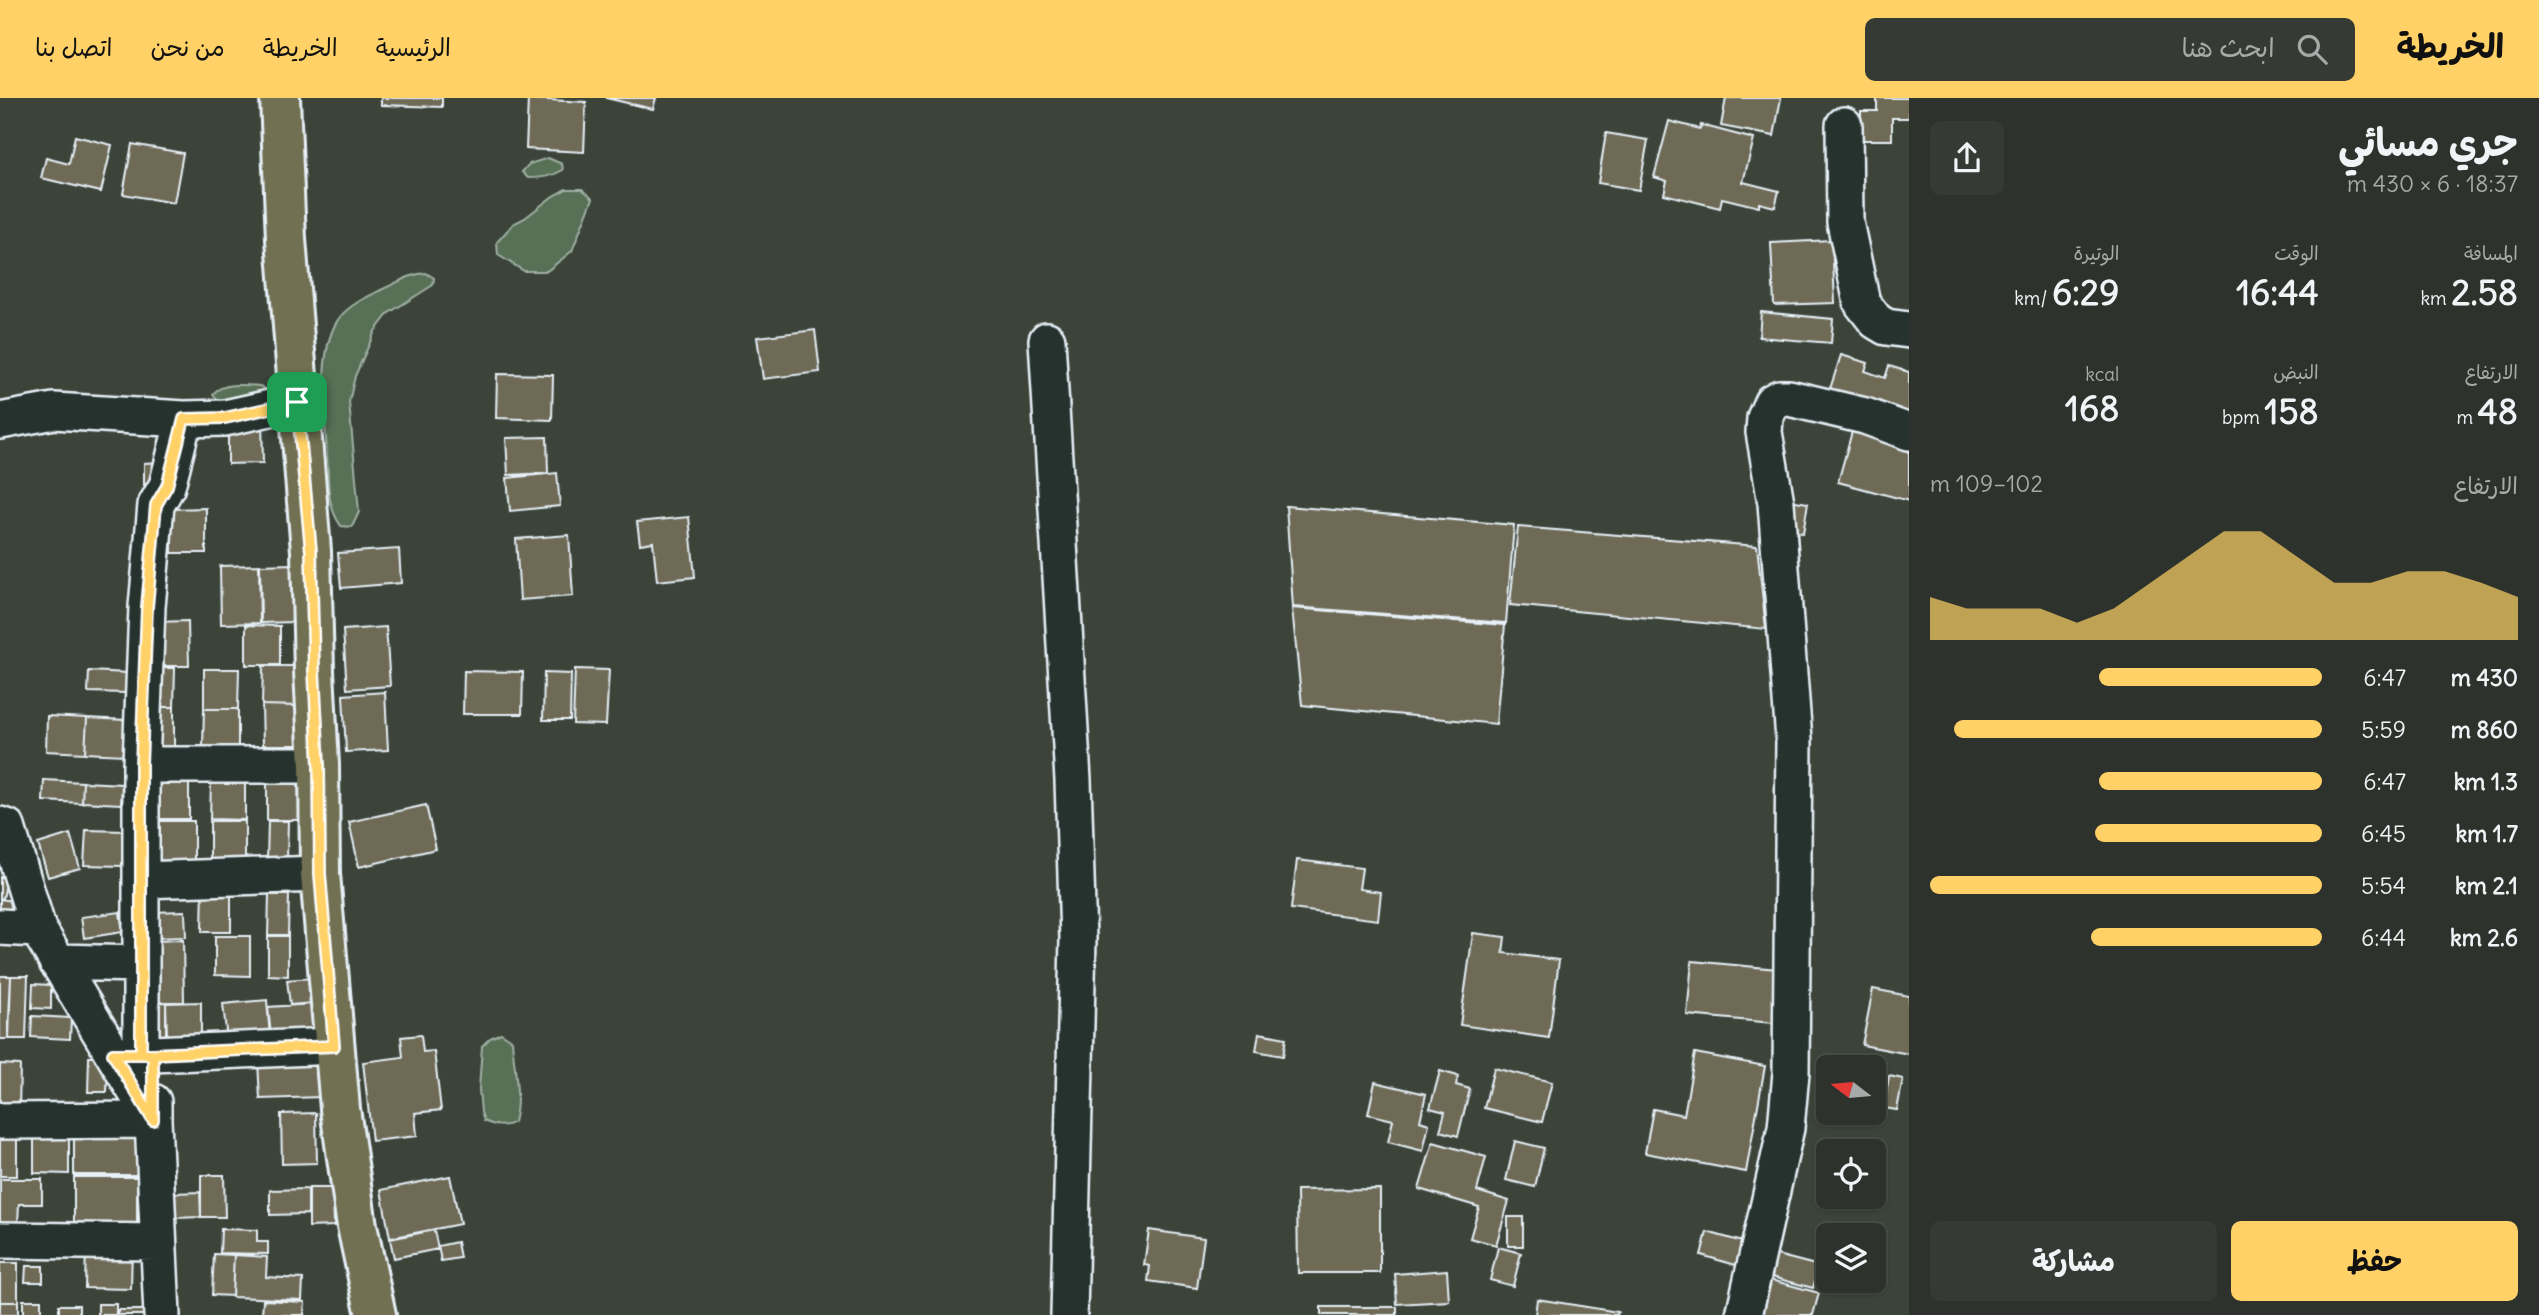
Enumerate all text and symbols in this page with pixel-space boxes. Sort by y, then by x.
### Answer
search box [1865,18,2355,81]
text: الخريطة [2397,25,2504,67]
icon: search [2293,30,2331,68]
text: ابحث هنا [2181,31,2275,64]
text: اتصل بنا [35,32,113,62]
text: من نحن [151,32,225,62]
text: الخريطة [263,32,338,62]
text: الرئيسية [376,32,451,62]
text: جري مسائي [2338,119,2518,166]
button: share [1930,121,2004,195]
text: 18:37 · 6 × 430 m [2347,169,2518,198]
text: الوتيرة [2073,241,2119,265]
text: الوقت [2274,241,2319,265]
text: المسافة [2464,241,2518,265]
text: 6:29 [2052,270,2119,314]
text: 16:44 [2236,270,2319,314]
text: 2.58 [2451,270,2518,314]
text: /km [2014,286,2052,310]
text: km [2420,286,2451,310]
text: النبض [2273,360,2319,384]
text: الارتفاع [2465,360,2518,384]
text: kcal [2085,362,2119,386]
pin [267,372,327,432]
icon: arrive [278,383,316,421]
text: 168 [2065,386,2119,430]
text: 158 [2264,389,2319,433]
text: 48 [2478,389,2518,433]
text: bpm [2222,405,2264,429]
text: m [2456,405,2478,429]
text: 102–109 m [1930,469,2043,498]
text: الارتفاع [2454,471,2518,500]
text: 6:47 [2363,663,2406,692]
text: 430 m [2451,663,2518,692]
text: 5:59 [2361,715,2406,744]
text: 860 m [2451,715,2518,744]
text: 6:47 [2363,767,2406,796]
text: 1.3 km [2454,767,2518,796]
text: 6:45 [2361,819,2406,848]
text: 1.7 km [2455,819,2518,848]
text: 5:54 [2361,871,2406,900]
text: 2.1 km [2455,871,2518,900]
text: 6:44 [2361,923,2406,952]
text: 2.6 km [2450,923,2518,952]
north arrow [1816,1055,1886,1125]
map controls [1816,1055,1886,1293]
button: locate [1816,1139,1886,1209]
button: مشاركة [1930,1221,2217,1301]
button: حفظ [2231,1221,2518,1301]
button: layers [1816,1223,1886,1293]

